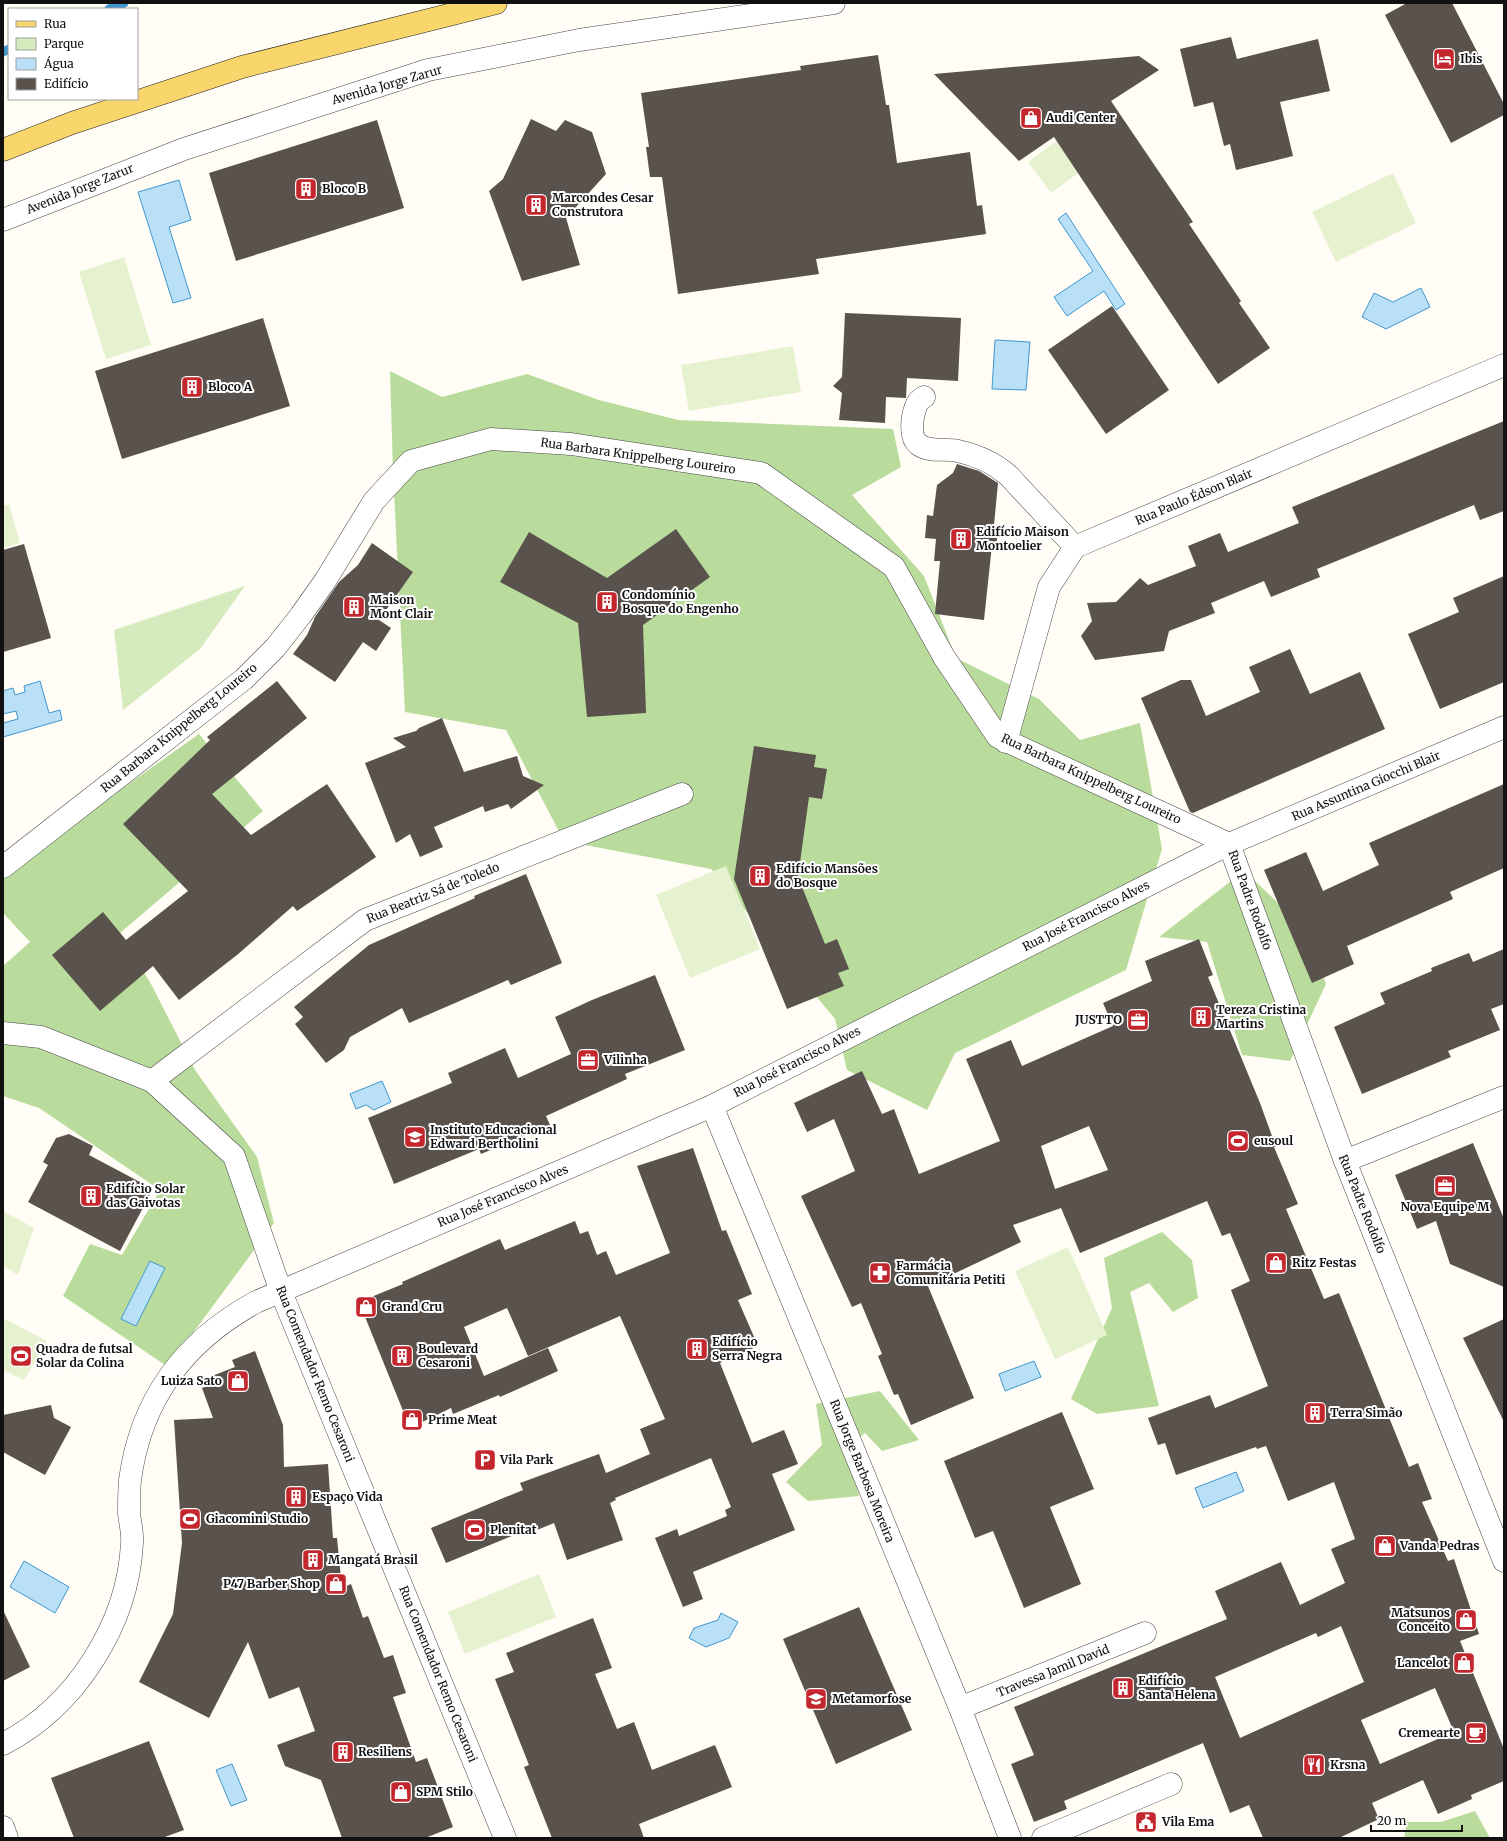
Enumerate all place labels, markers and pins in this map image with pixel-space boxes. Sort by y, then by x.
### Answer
hotel icon: Ibis [1431,46,1457,72]
place label: Ibis [1460,51,1482,66]
shop icon: Audi Center [1018,105,1044,131]
place label: Audi Center [1045,110,1116,125]
building icon: Bloco B [293,176,319,202]
place label: Bloco B [322,181,367,196]
place label: Marcondes Cesar Construtora [552,190,654,219]
building icon: Marcondes Cesar Construtora [523,192,549,218]
building icon: Bloco A [179,374,205,400]
place label: Bloco A [208,379,253,394]
place label: Edifício Maison Montoelier [976,524,1069,553]
building icon: Edifício Maison Montoelier [948,526,974,552]
place label: Condomínio Bosque do Engenho [622,587,739,616]
building icon: Condomínio Bosque do Engenho [594,589,620,615]
place label: Maison Mont Clair [370,592,434,621]
building icon: Maison Mont Clair [341,594,367,620]
place label: Edifício Mansões do Bosque [776,861,878,890]
building icon: Edifício Mansões do Bosque [747,863,773,889]
place label: Tereza Cristina Martins [1216,1002,1307,1031]
building icon: Tereza Cristina Martins [1188,1004,1214,1030]
office icon: JUSTTO [1125,1007,1151,1033]
place label: JUSTTO [1074,1012,1122,1027]
office icon: Vilinha [575,1047,601,1073]
place label: Vilinha [603,1052,647,1067]
place label: Instituto Educacional Edward Bertholini [430,1122,557,1151]
school or university icon: Instituto Educacional Edward Bertholini [402,1124,428,1150]
sports icon: eusoul [1225,1128,1251,1154]
place label: eusoul [1254,1133,1293,1148]
office icon: Nova Equipe M [1432,1173,1458,1199]
place label: Edifício Solar das Gaivotas [106,1181,185,1210]
building icon: Edifício Solar das Gaivotas [78,1183,104,1209]
place label: Nova Equipe M [1401,1199,1490,1214]
shop icon: Ritz Festas [1263,1250,1289,1276]
place label: Ritz Festas [1292,1255,1356,1270]
place label: Farmácia Comunitária Petiti [896,1258,1005,1287]
pharmacy icon: Farmácia Comunitária Petiti [867,1260,893,1286]
shop icon: Grand Cru [353,1294,379,1320]
place label: Grand Cru [382,1299,443,1314]
place label: Edifício Serra Negra [712,1334,782,1363]
building icon: Edifício Serra Negra [684,1336,710,1362]
place label: Quadra de futsal Solar da Colina [36,1341,133,1370]
place label: Boulevard Cesaroni [418,1341,479,1370]
sports icon: Quadra de futsal Solar da Colina [8,1343,34,1369]
building icon: Boulevard Cesaroni [389,1343,415,1369]
shop icon: Luiza Sato [225,1368,251,1394]
place label: Luiza Sato [161,1373,222,1388]
building icon: Terra Simão [1302,1400,1328,1426]
place label: Terra Simão [1330,1405,1402,1420]
shop icon: Prime Meat [399,1407,425,1433]
place label: Prime Meat [428,1412,497,1427]
parking icon: Vila Park [472,1447,498,1473]
place label: Vila Park [499,1452,553,1467]
building icon: Espaço Vida [283,1484,309,1510]
place label: Espaço Vida [312,1489,383,1504]
sports icon: Giacomini Studio [177,1506,203,1532]
place label: Giacomini Studio [206,1511,308,1526]
sports icon: Plenitat [462,1517,488,1543]
place label: Plenitat [490,1522,537,1537]
shop icon: Vanda Pedras [1372,1533,1398,1559]
place label: Vanda Pedras [1399,1538,1480,1553]
building icon: Mangatá Brasil [300,1547,326,1573]
place label: Mangatá Brasil [328,1552,418,1567]
shop icon: P47 Barber Shop [323,1571,349,1597]
place label: P47 Barber Shop [223,1576,320,1591]
place label: Matsunos Conceito [1391,1605,1450,1634]
shop icon: Matsunos Conceito [1453,1607,1479,1633]
shop icon: Lancelot [1451,1650,1477,1676]
place label: Lancelot [1397,1655,1448,1670]
place label: Edifício Santa Helena [1138,1673,1216,1702]
building icon: Edifício Santa Helena [1110,1675,1136,1701]
school or university icon: Metamorfose [803,1686,829,1712]
place label: Metamorfose [832,1691,912,1706]
cafe icon: Cremearte [1463,1720,1489,1746]
place label: Cremearte [1399,1725,1460,1740]
building icon: Resiliens [330,1739,356,1765]
place label: Resiliens [358,1744,412,1759]
restaurant icon: Krsna [1301,1752,1327,1778]
place label: Krsna [1330,1757,1366,1772]
shop icon: SPM Stilo [388,1779,414,1805]
place label: SPM Stilo [416,1784,473,1799]
public building icon: Vila Ema [1133,1809,1159,1835]
place label: Vila Ema [1161,1814,1215,1829]

